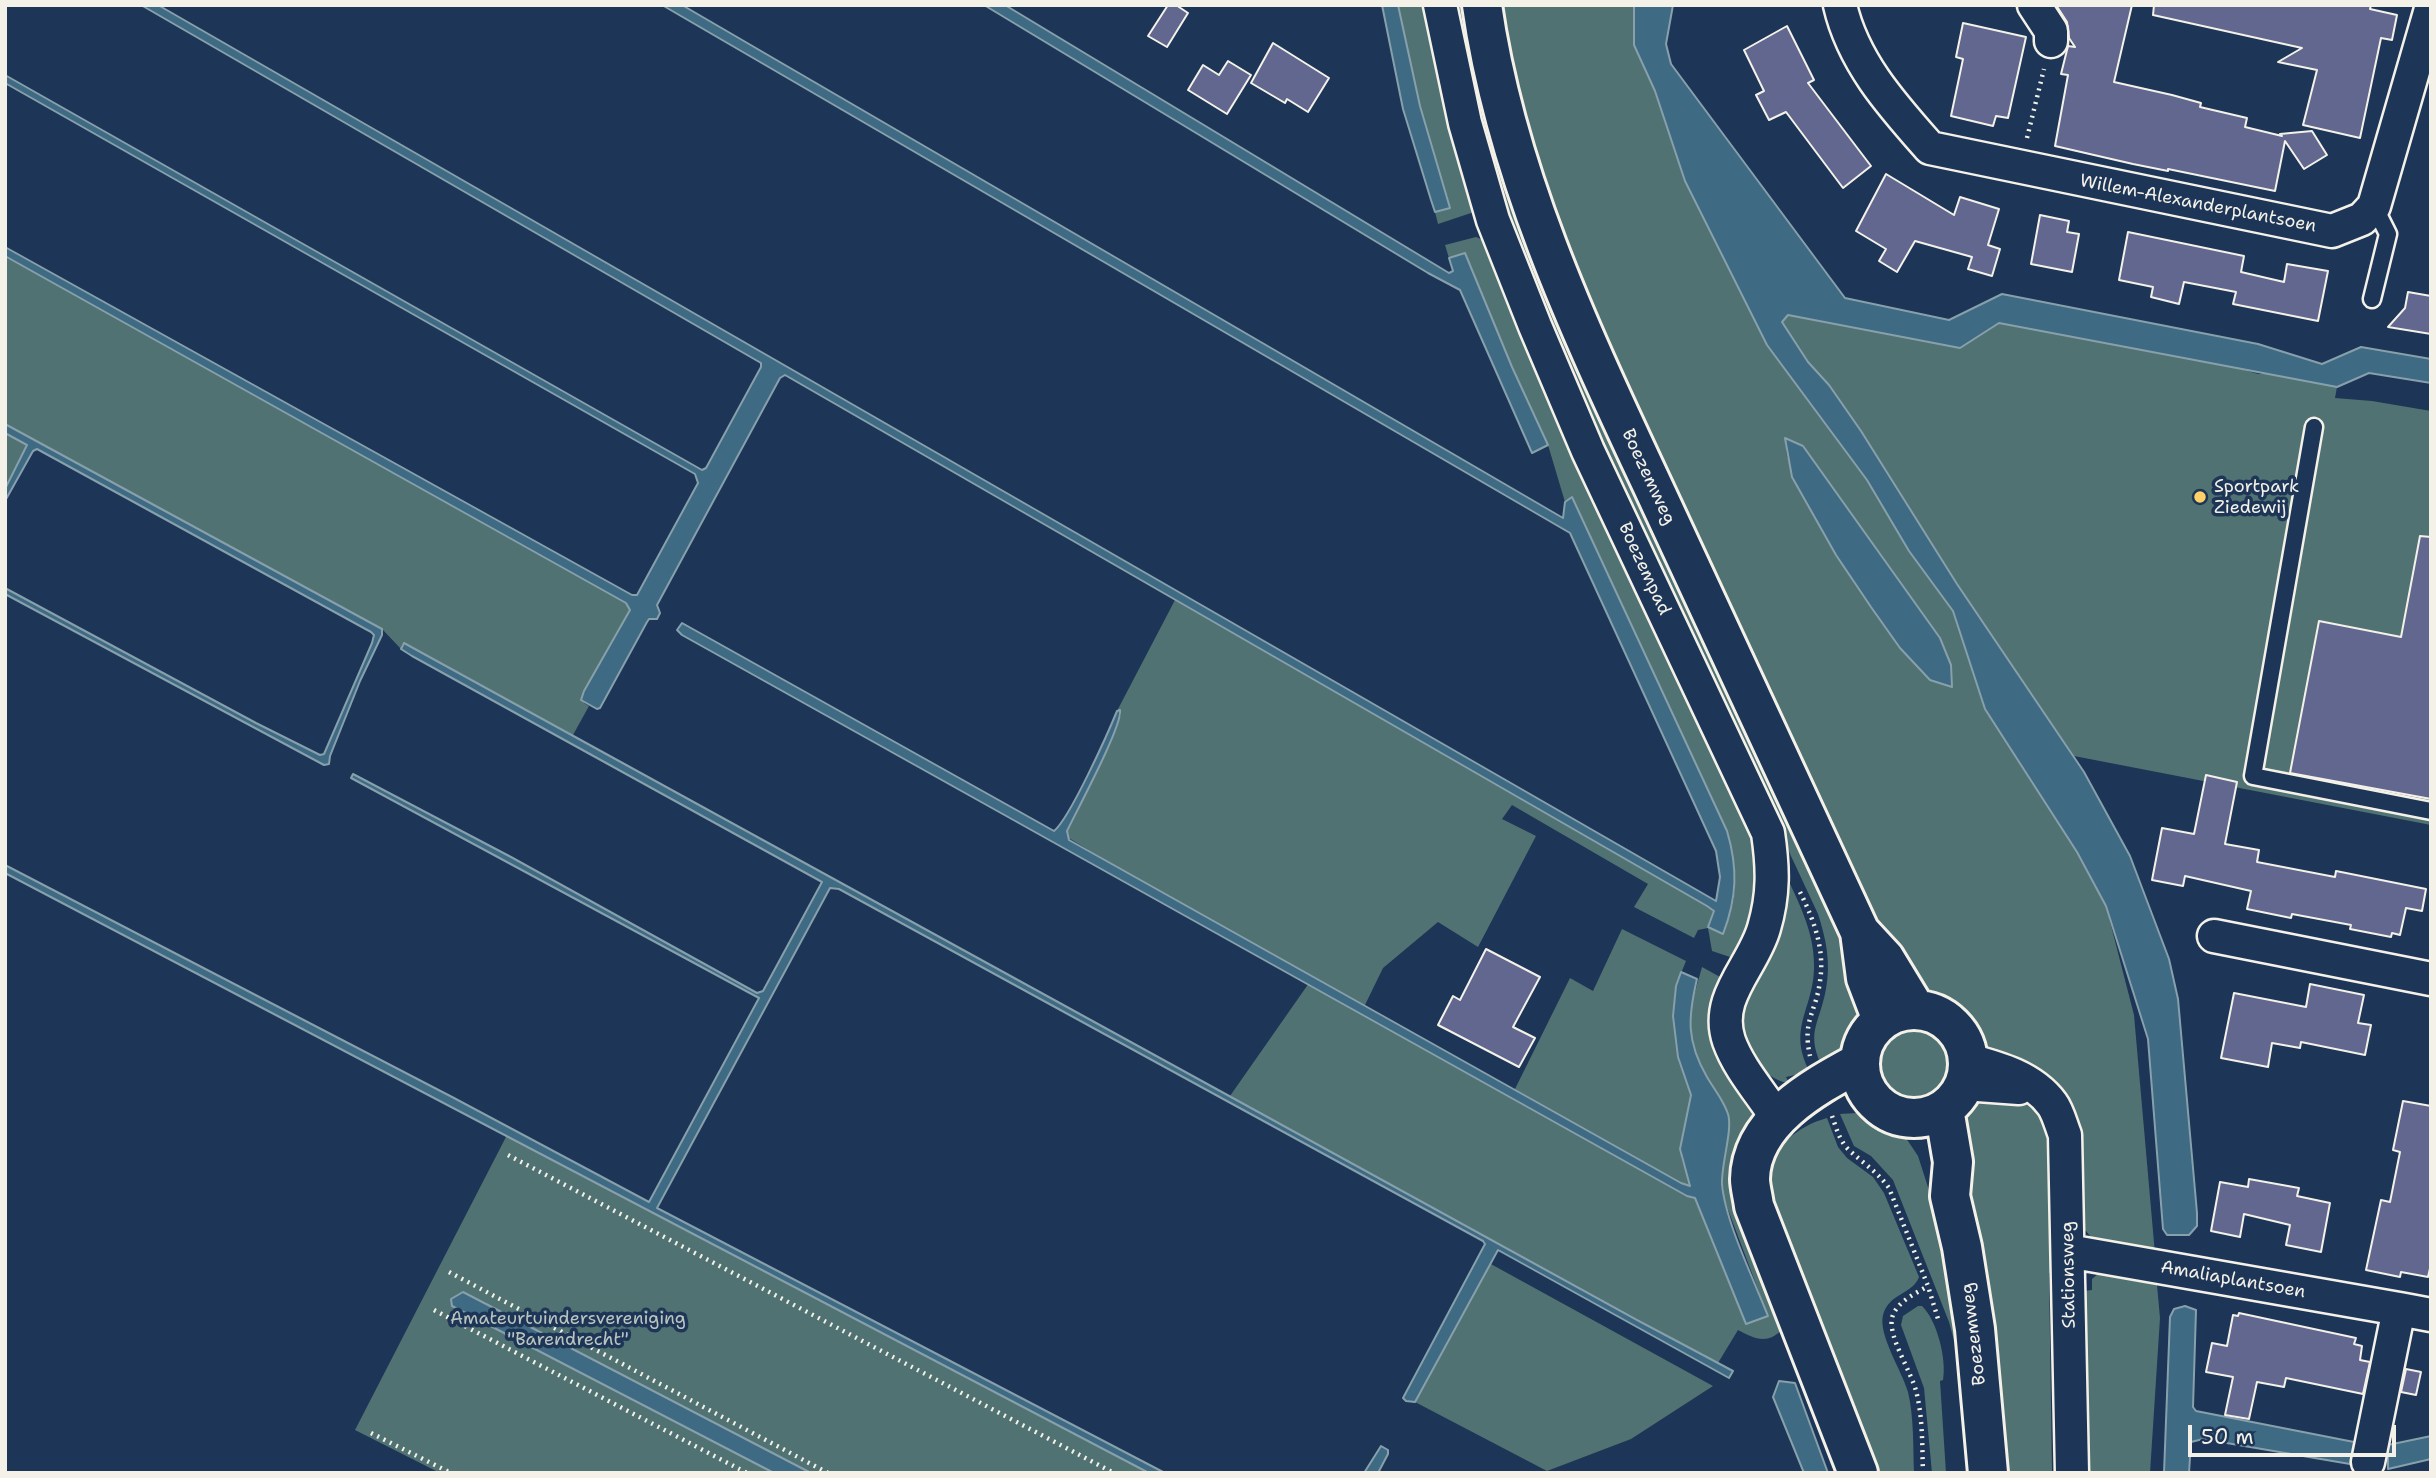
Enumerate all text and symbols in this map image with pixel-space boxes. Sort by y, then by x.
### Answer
street label: Willem-Alexanderplantsoen [2078,170,2318,238]
street label: Boezemweg [1616,426,1680,528]
place label: Sportpark Ziedewij [2214,476,2299,518]
marker: Sportpark Ziedewij [2192,489,2208,505]
street label: Boezempad [1613,519,1675,619]
street label: Stationsweg [2057,1221,2081,1329]
street label: Amaliaplantsoen [2159,1257,2307,1303]
street label: Boezemweg [1957,1281,1991,1387]
park label: Amateurtuindersvereniging "Barendrecht" [450,1308,686,1350]
scale bar [2191,1412,2399,1456]
text: 50 m [2201,1423,2254,1451]

